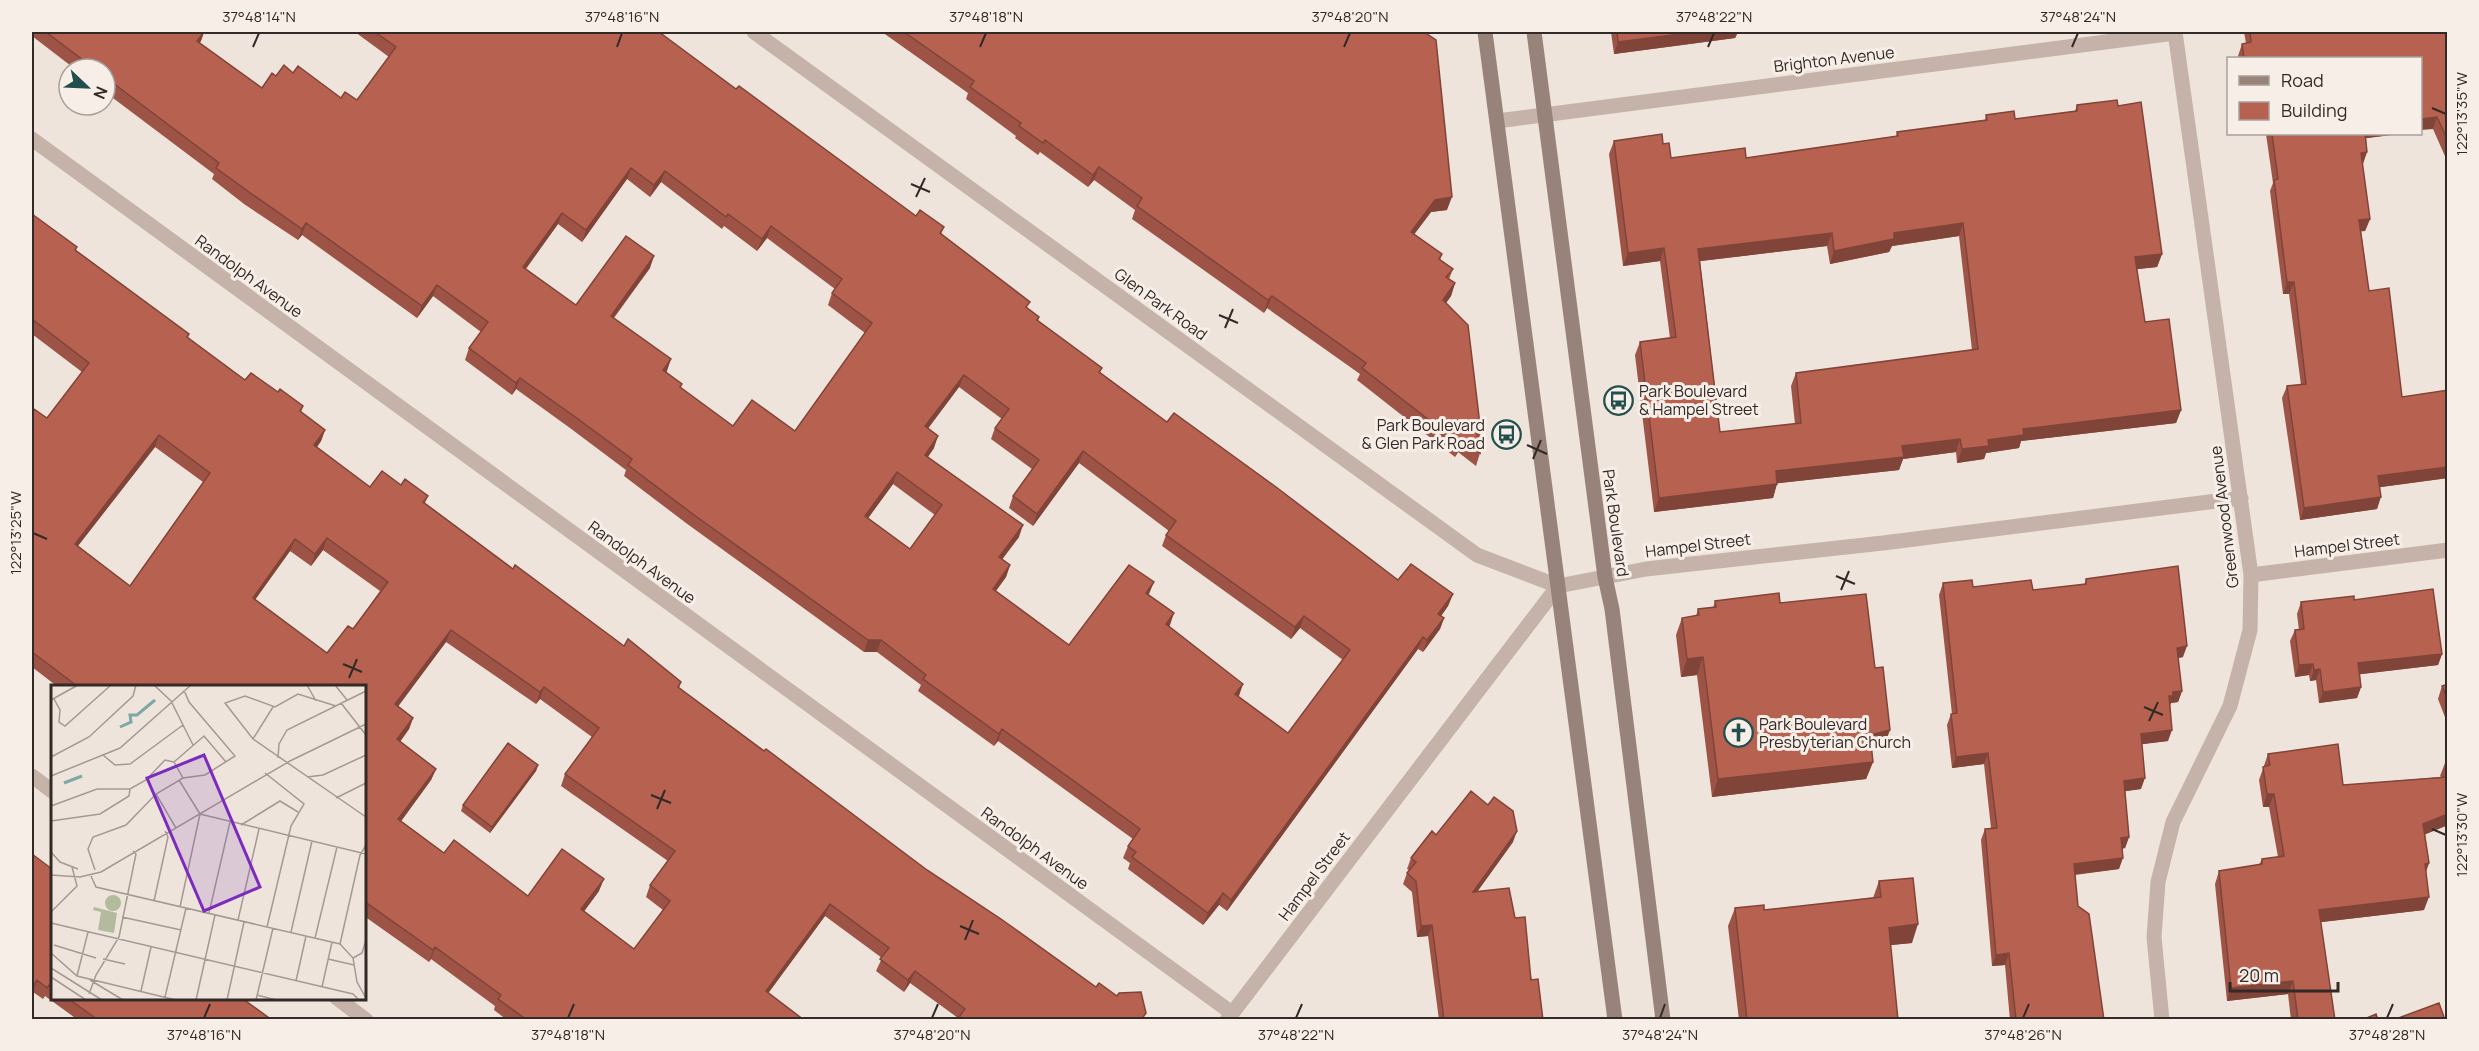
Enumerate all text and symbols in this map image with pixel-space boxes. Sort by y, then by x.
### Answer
text: 37°48'14"N [222,6,296,27]
text: 37°48'16"N [585,6,659,27]
text: 37°48'18"N [949,6,1023,27]
text: 37°48'20"N [1311,6,1389,27]
text: 37°48'22"N [1676,6,1752,27]
text: 37°48'24"N [2040,6,2116,27]
street label: Brighton Avenue [1772,41,1896,77]
north arrow [57,57,117,117]
legend [2227,57,2422,135]
text: Road [2281,68,2324,92]
text: 122°13'35"W [2451,72,2472,156]
text: N [88,83,113,102]
text: Building [2281,98,2347,122]
street label: Randolph Avenue [191,229,307,323]
street label: Glen Park Road [1110,263,1212,345]
place label: Park Boulevard & Hampel Street [1639,380,1759,420]
bus stop icon: Park Boulevard & Hampel Street [1602,384,1634,416]
place label: Park Boulevard & Glen Park Road [1362,414,1485,454]
bus stop icon: Park Boulevard & Glen Park Road [1490,418,1522,450]
street label: Greenwood Avenue [2204,445,2244,589]
street label: Park Boulevard [1598,468,1634,578]
text: 122°13'25"W [5,491,26,575]
street label: Randolph Avenue [584,515,700,609]
street label: Hampel Street [1644,528,1752,562]
street label: Hampel Street [2293,528,2401,562]
inset map [51,685,366,1000]
place label: Park Boulevard Presbyterian Church [1759,713,1911,753]
church icon: Park Boulevard Presbyterian Church [1722,717,1754,749]
text: 122°13'30"W [2451,793,2472,877]
street label: Randolph Avenue [977,801,1093,895]
street label: Hampel Street [1273,827,1355,925]
scale bar [2230,955,2338,993]
text: 20 m [2239,963,2279,987]
text: 37°48'16"N [167,1024,241,1045]
text: 37°48'18"N [531,1024,605,1045]
text: 37°48'20"N [893,1024,971,1045]
text: 37°48'22"N [1258,1024,1334,1045]
text: 37°48'24"N [1622,1024,1698,1045]
text: 37°48'26"N [1984,1024,2062,1045]
text: 37°48'28"N [2349,1024,2425,1045]

